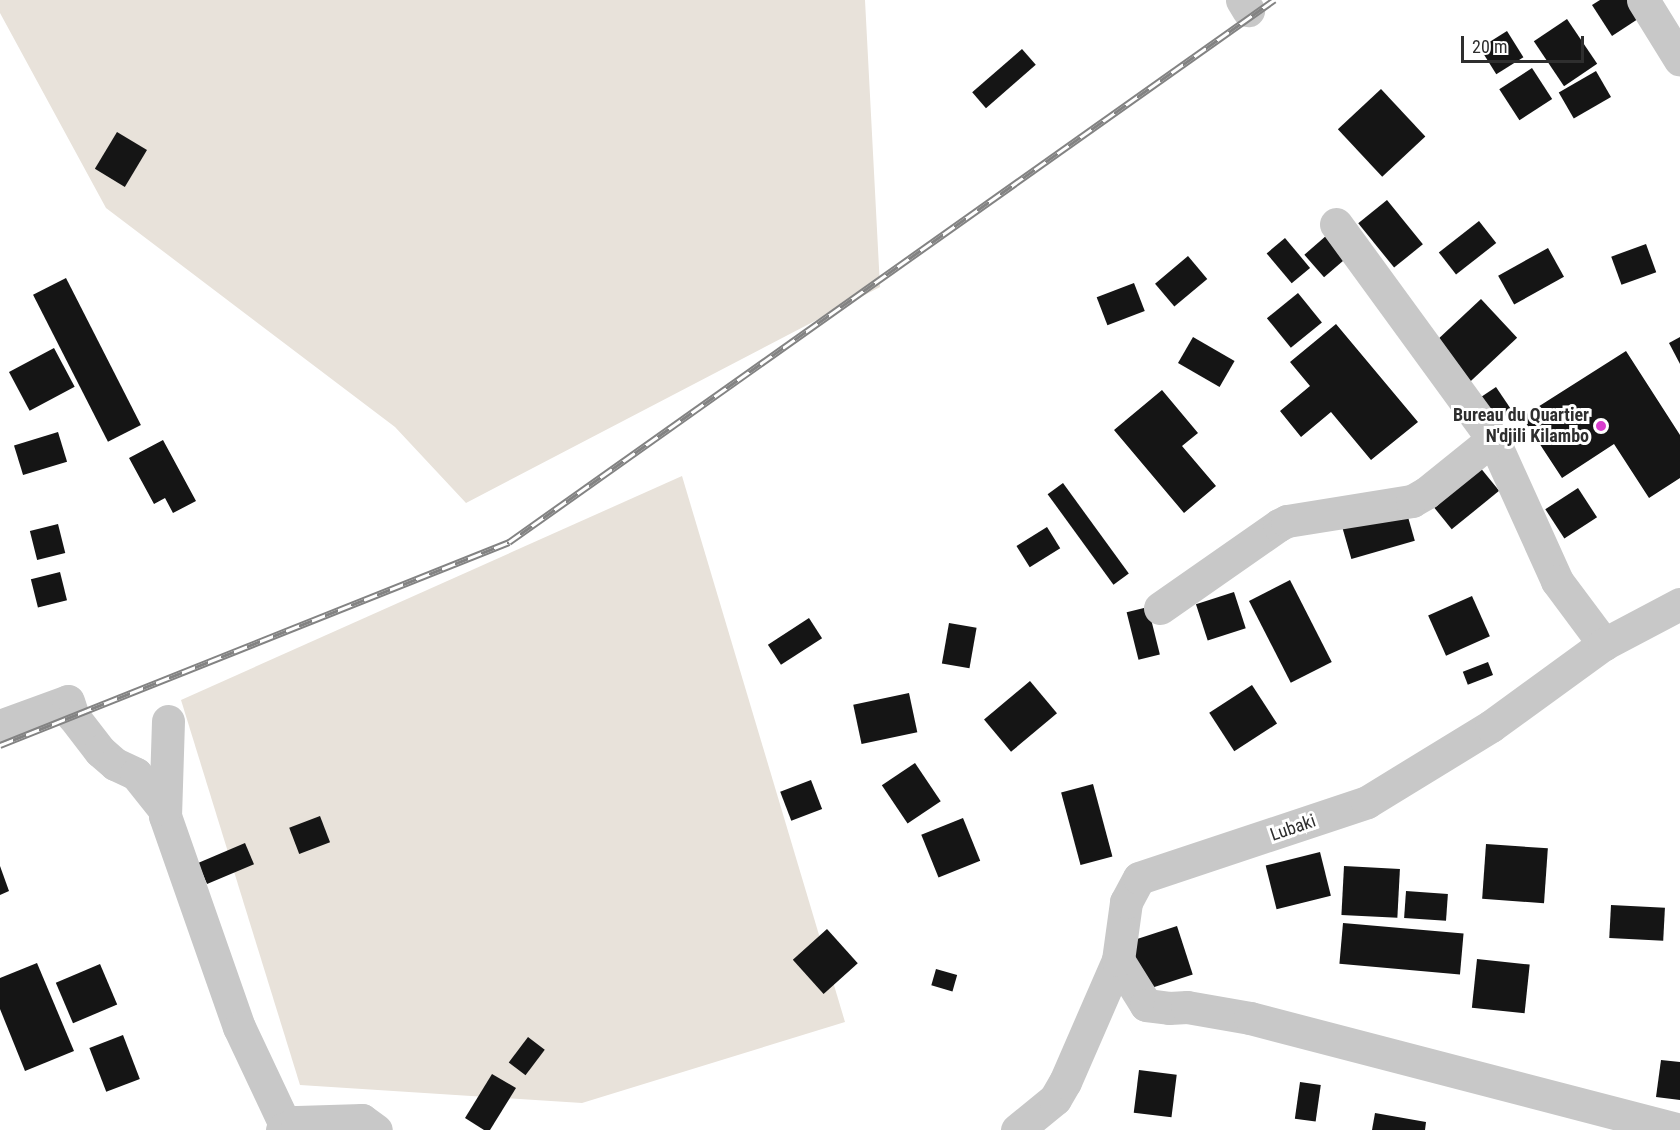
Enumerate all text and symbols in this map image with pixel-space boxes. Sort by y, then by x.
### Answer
scale bar [1464,24,1587,62]
text: 20 m [1472,36,1507,57]
place label: Bureau du Quartier N'djili Kilambo [1453,405,1589,448]
marker: Bureau du Quartier N'djili Kilambo [1594,419,1608,433]
street label: Lubaki [1267,810,1319,846]

